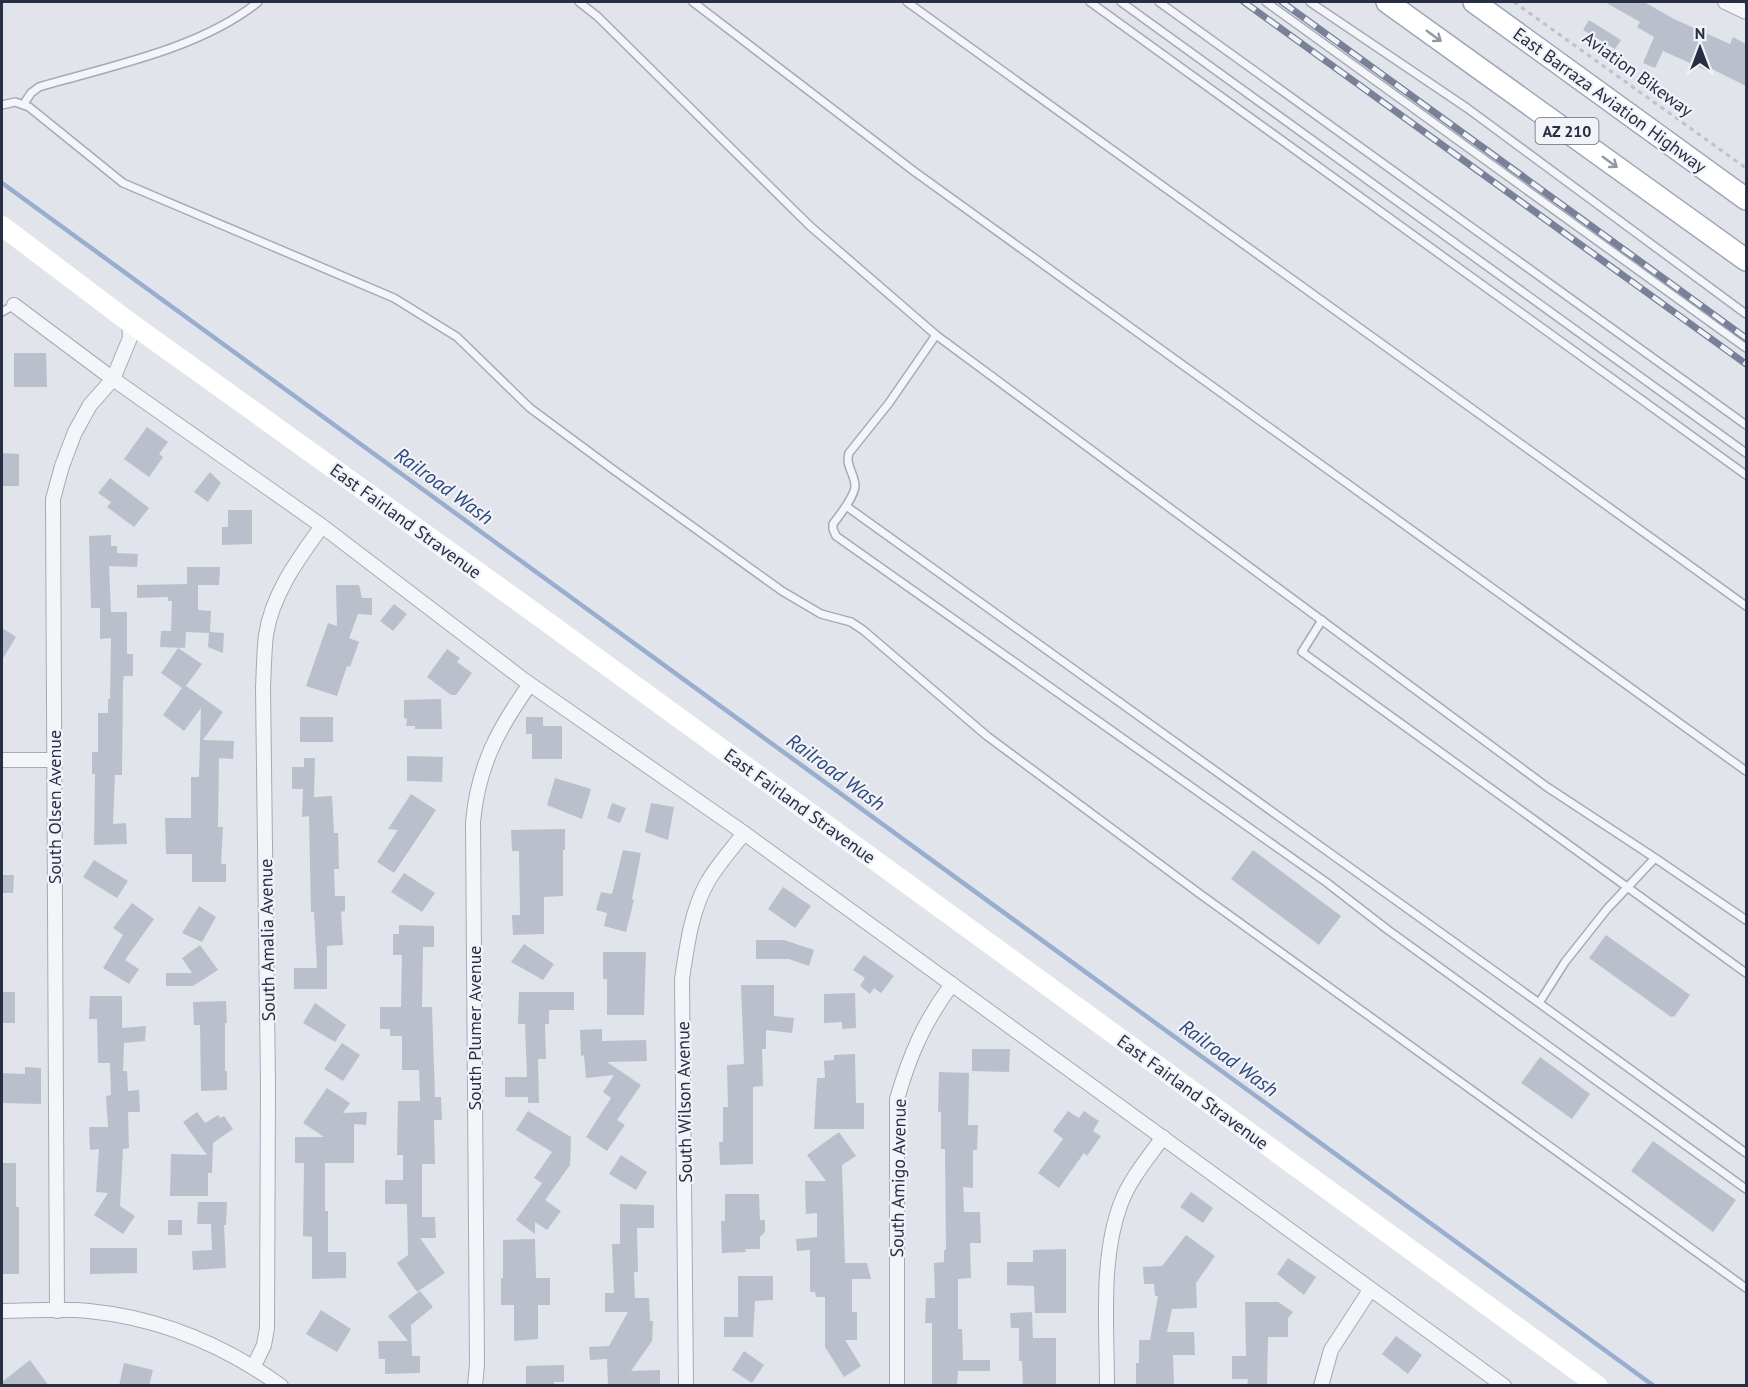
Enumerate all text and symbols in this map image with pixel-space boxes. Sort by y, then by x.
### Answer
north arrow [1670,18,1730,78]
street label: East Barraza Aviation Highway [1509,22,1712,178]
text: N [1695,23,1705,43]
street label: Aviation Bikeway [1578,26,1698,122]
one-way arrow [1426,29,1442,42]
road number: AZ 210 [1536,118,1598,144]
one-way arrow [1601,155,1617,168]
water label: Railroad Wash [390,441,498,531]
street label: East Fairland Stravenue [326,458,486,584]
water label: Railroad Wash [782,727,890,817]
street label: South Olsen Avenue [43,730,66,884]
street label: East Fairland Stravenue [720,743,880,869]
street label: South Amalia Avenue [254,858,280,1022]
street label: South Plumer Avenue [463,945,486,1111]
water label: Railroad Wash [1175,1013,1283,1103]
street label: South Wilson Avenue [671,1021,697,1183]
street label: East Fairland Stravenue [1113,1029,1273,1155]
street label: South Amigo Avenue [885,1098,911,1258]

